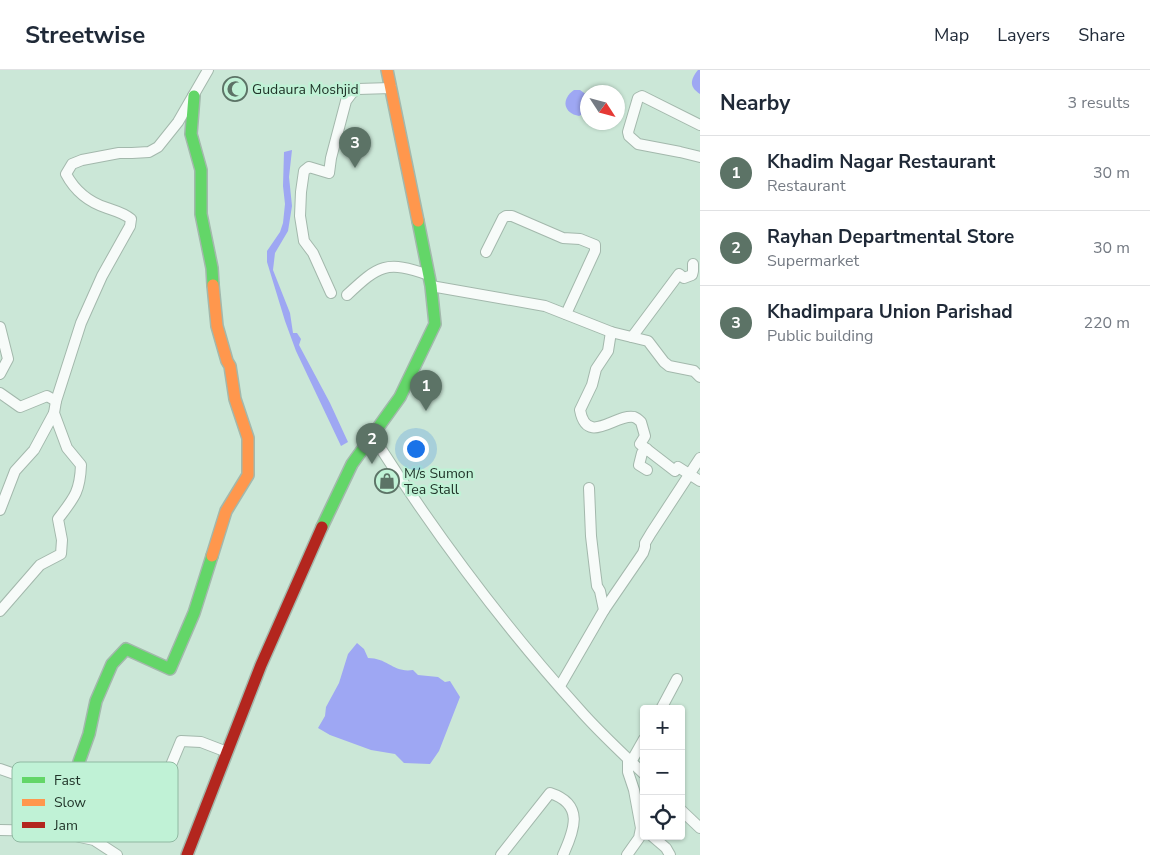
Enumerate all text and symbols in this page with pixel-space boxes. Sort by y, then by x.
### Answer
text: Streetwise [25,19,145,51]
text: Map [934,23,969,47]
text: Layers [997,23,1050,47]
text: Share [1078,23,1125,47]
mosque icon: Gudaura Moshjid [222,76,248,102]
place label: Gudaura Moshjid [252,80,359,99]
north arrow [580,85,625,130]
text: Nearby [720,89,790,117]
text: 3 results [1068,92,1130,114]
pin: 3 [339,127,371,168]
text: Khadim Nagar Restaurant [767,149,995,175]
text: 1 [731,162,741,184]
text: 30 m [1093,162,1130,184]
text: Restaurant [767,175,846,197]
text: Rayhan Departmental Store [767,224,1014,250]
text: 2 [731,237,741,259]
text: 30 m [1093,237,1130,259]
text: Supermarket [767,250,859,272]
text: Khadimpara Union Parishad [767,299,1013,325]
text: 3 [731,312,741,334]
text: 220 m [1083,312,1130,334]
text: Public building [767,325,873,347]
pin: 1 [410,370,442,411]
pin: 2 [356,423,388,464]
your location [403,436,429,462]
place label: M/s Sumon Tea Stall [404,464,474,499]
shop icon: M/s Sumon Tea Stall [374,468,400,494]
map controls [640,705,685,840]
button: + [640,705,685,750]
button: − [640,750,685,795]
legend [12,762,178,842]
text: Fast [54,771,80,790]
text: Slow [54,793,86,812]
button: locate [640,795,685,840]
text: Jam [53,816,78,835]

